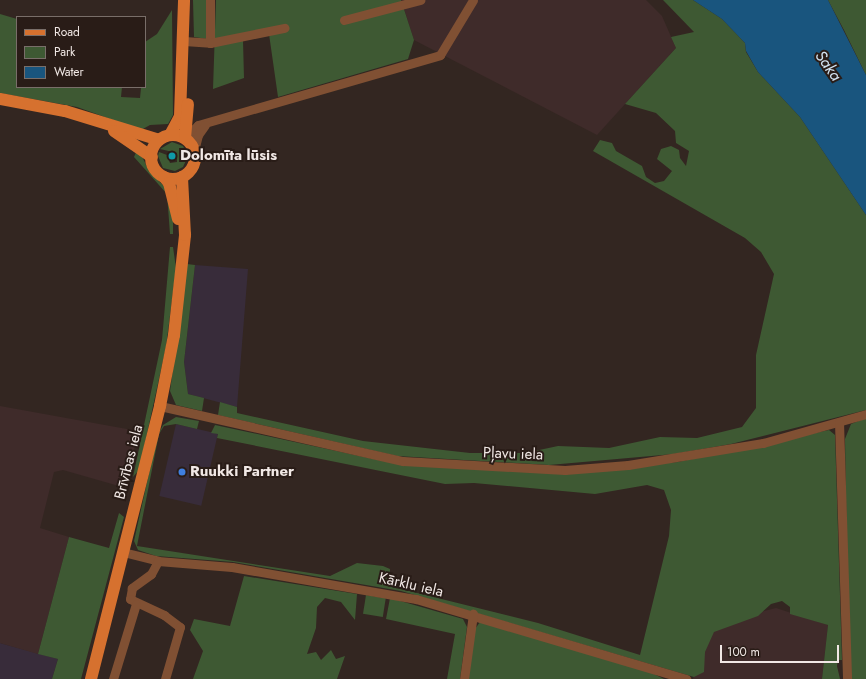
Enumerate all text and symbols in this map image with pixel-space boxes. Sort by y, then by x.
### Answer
legend [16,16,146,88]
text: Road [54,23,80,41]
text: Park [54,43,75,61]
water label: Saka [811,47,845,85]
text: Water [54,63,84,81]
place label: Dolomīta lūsis [180,147,277,165]
marker: Dolomīta lūsis [167,151,177,161]
street label: Brīvības iela [111,423,147,501]
street label: Pļavu iela [483,444,543,464]
place label: Ruukki Partner [190,463,294,481]
marker: Ruukki Partner [177,467,187,477]
street label: Kārklu iela [377,569,445,601]
scale bar [722,637,841,663]
text: 100 m [727,643,760,661]

